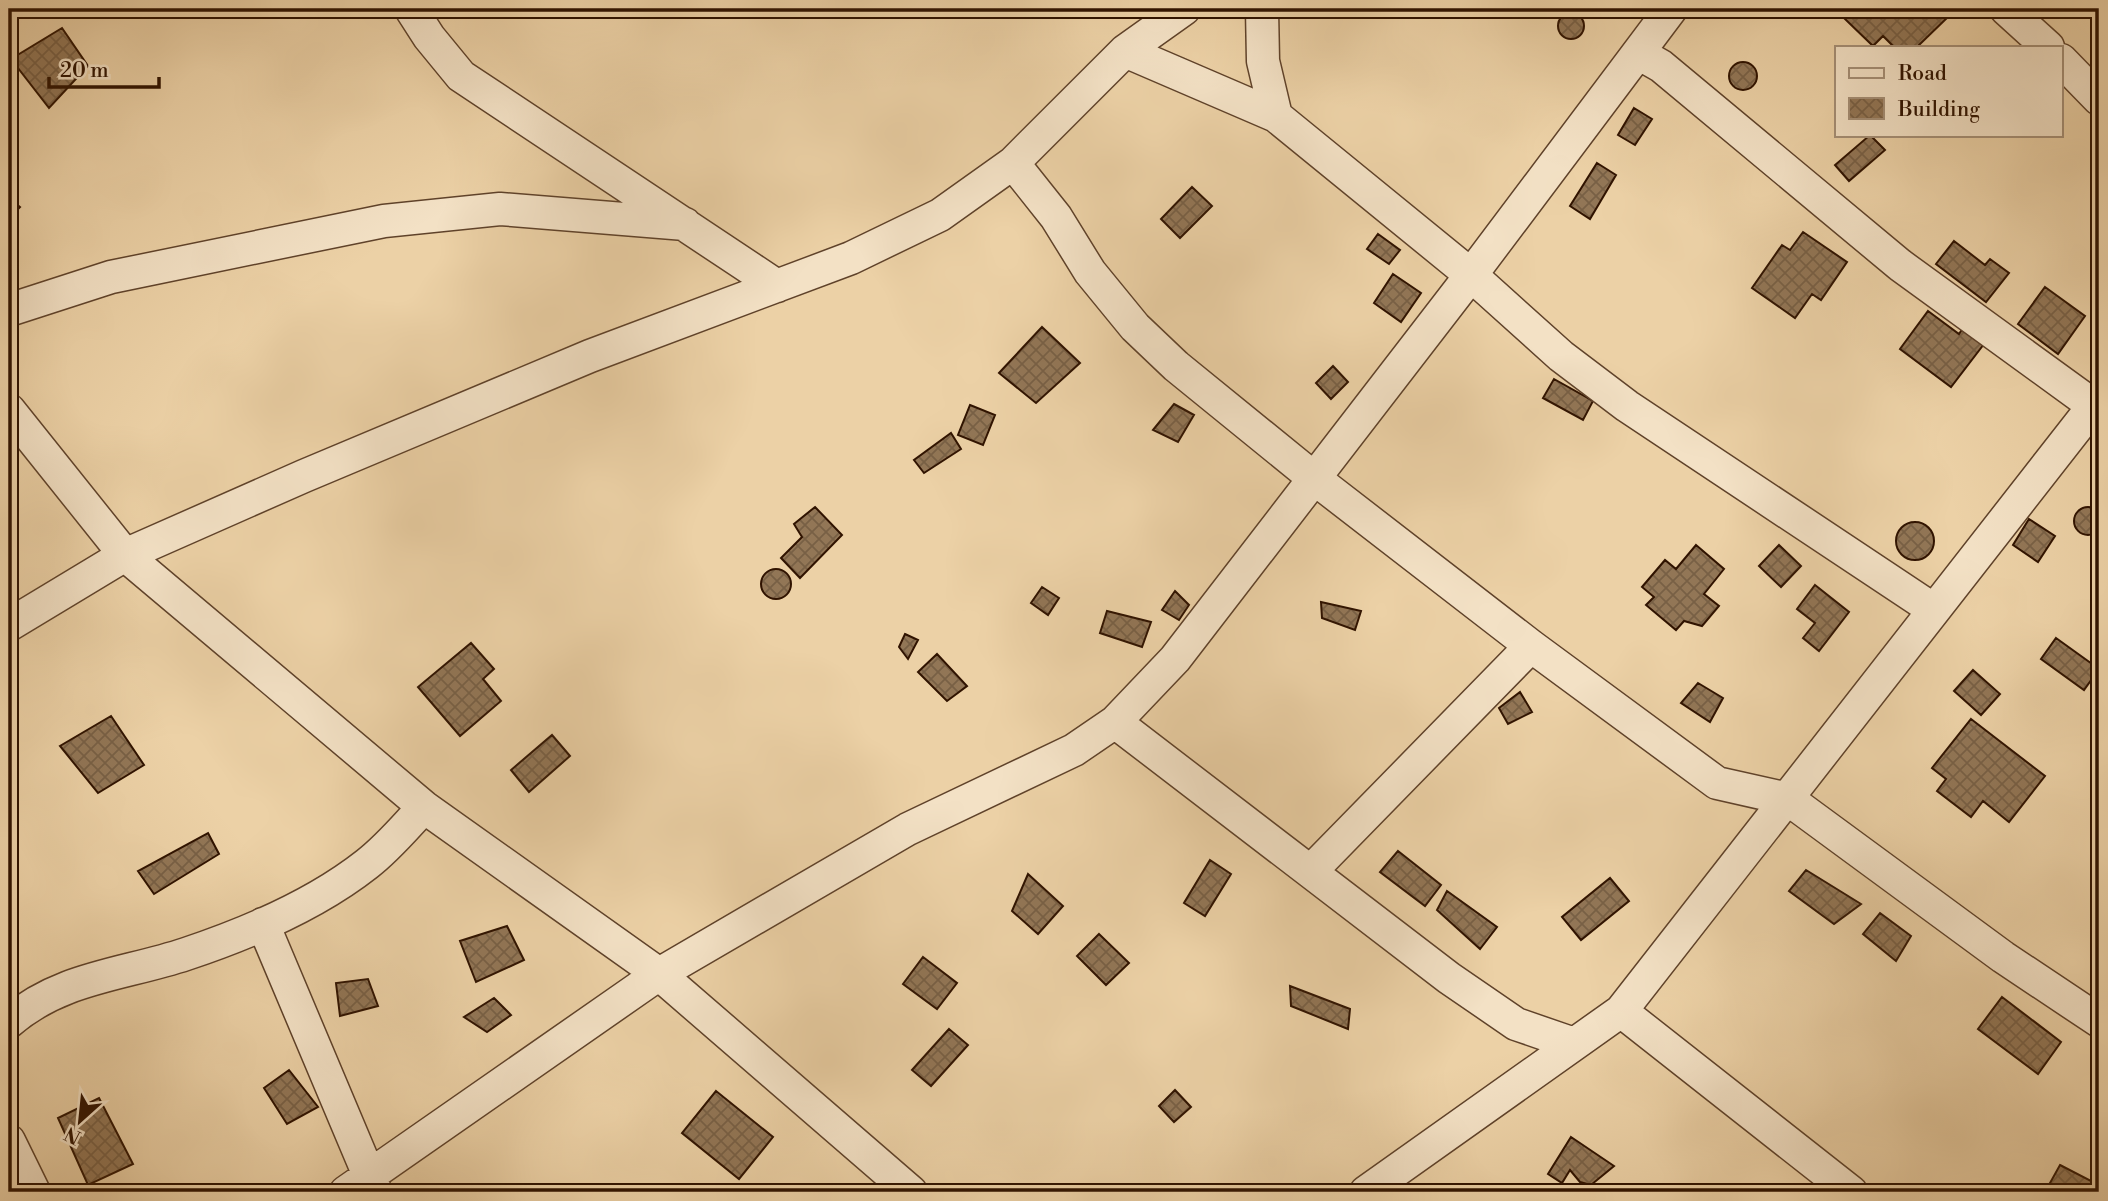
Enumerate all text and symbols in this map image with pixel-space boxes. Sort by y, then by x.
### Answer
scale bar [49,46,159,90]
legend [1835,46,2062,136]
text: 20 m [60,58,109,84]
text: Road [1898,61,1947,87]
text: Building [1897,97,1980,123]
north arrow [46,1086,116,1156]
text: N [61,1121,85,1149]

